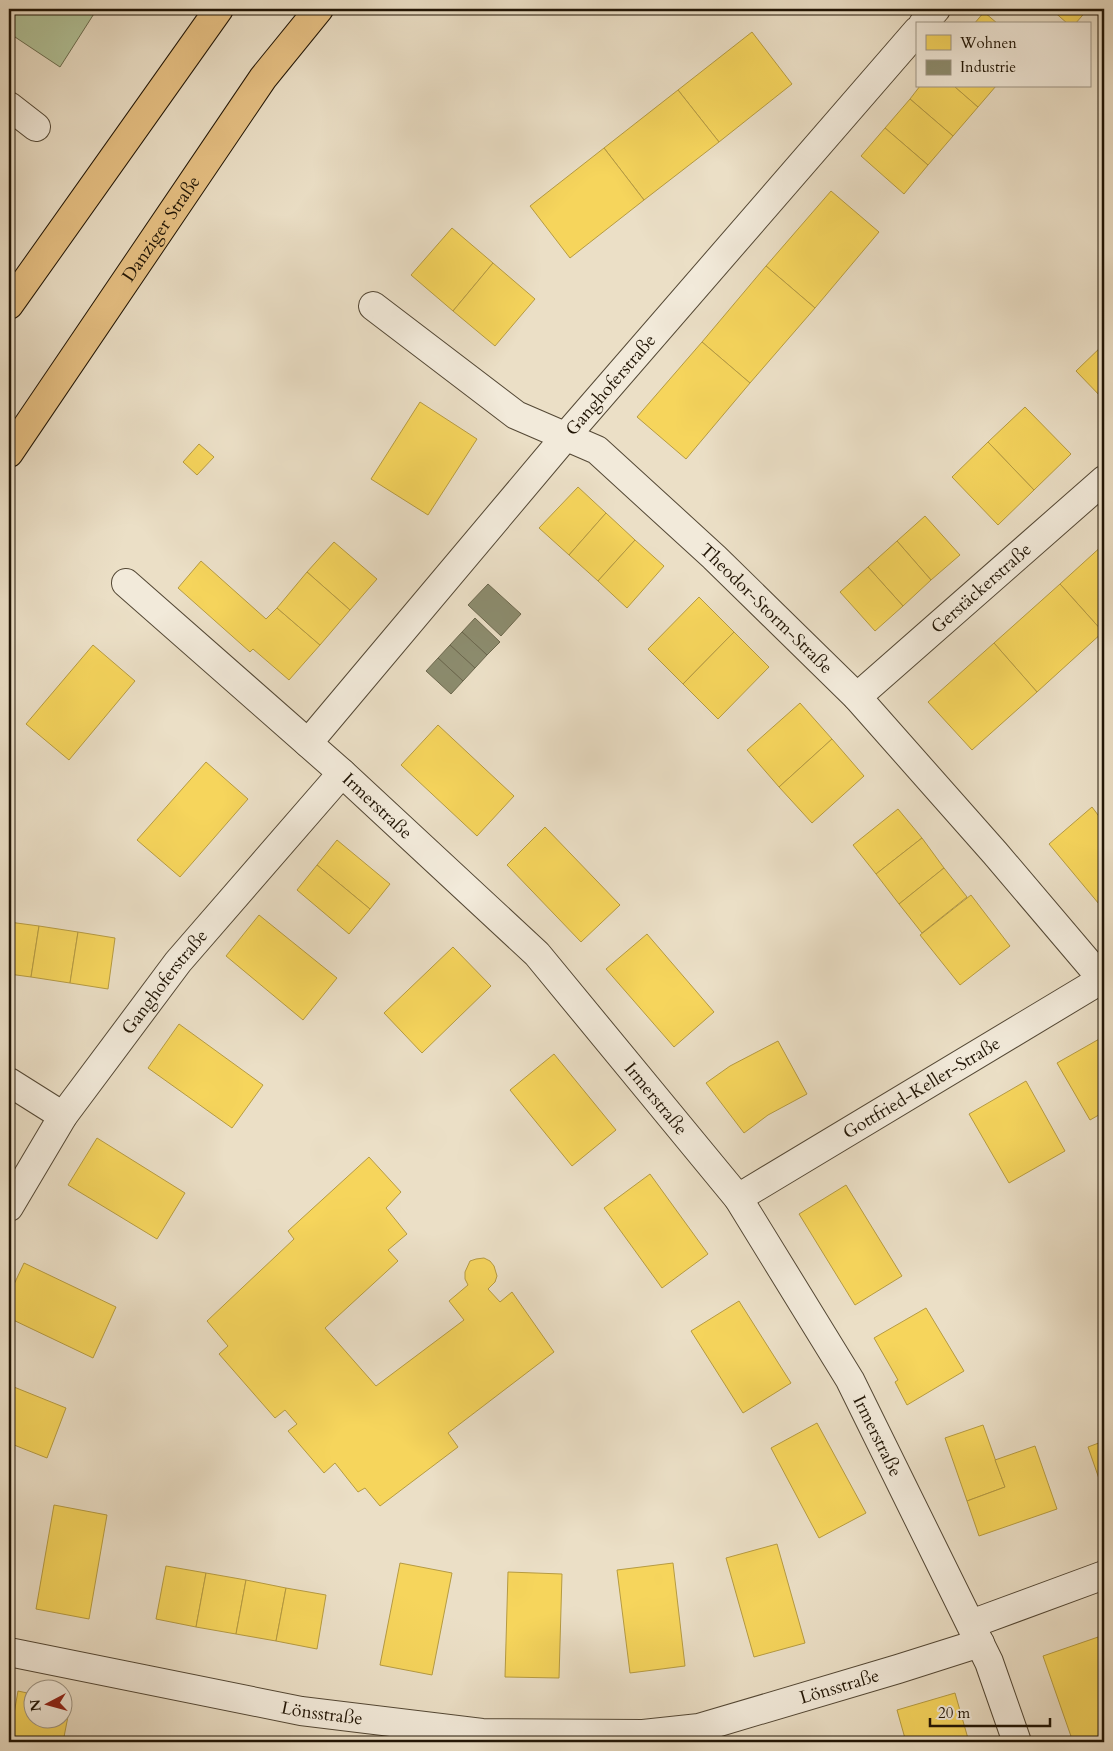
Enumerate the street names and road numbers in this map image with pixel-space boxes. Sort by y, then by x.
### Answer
street label: Danziger Straße [116,171,206,287]
street label: Ganghoferstraße [560,329,662,441]
street label: Gerstäckerstraße [926,537,1037,640]
street label: Theodor-Storm-Straße [694,538,838,680]
street label: Irmerstraße [336,767,418,845]
street label: Ganghoferstraße [116,924,214,1040]
street label: Gottfried-Keller-Straße [838,1031,1005,1145]
street label: Irmerstraße [618,1057,693,1141]
street label: Irmerstraße [847,1391,908,1481]
street label: Lönsstraße [797,1663,882,1710]
street label: Lönsstraße [279,1695,364,1731]

